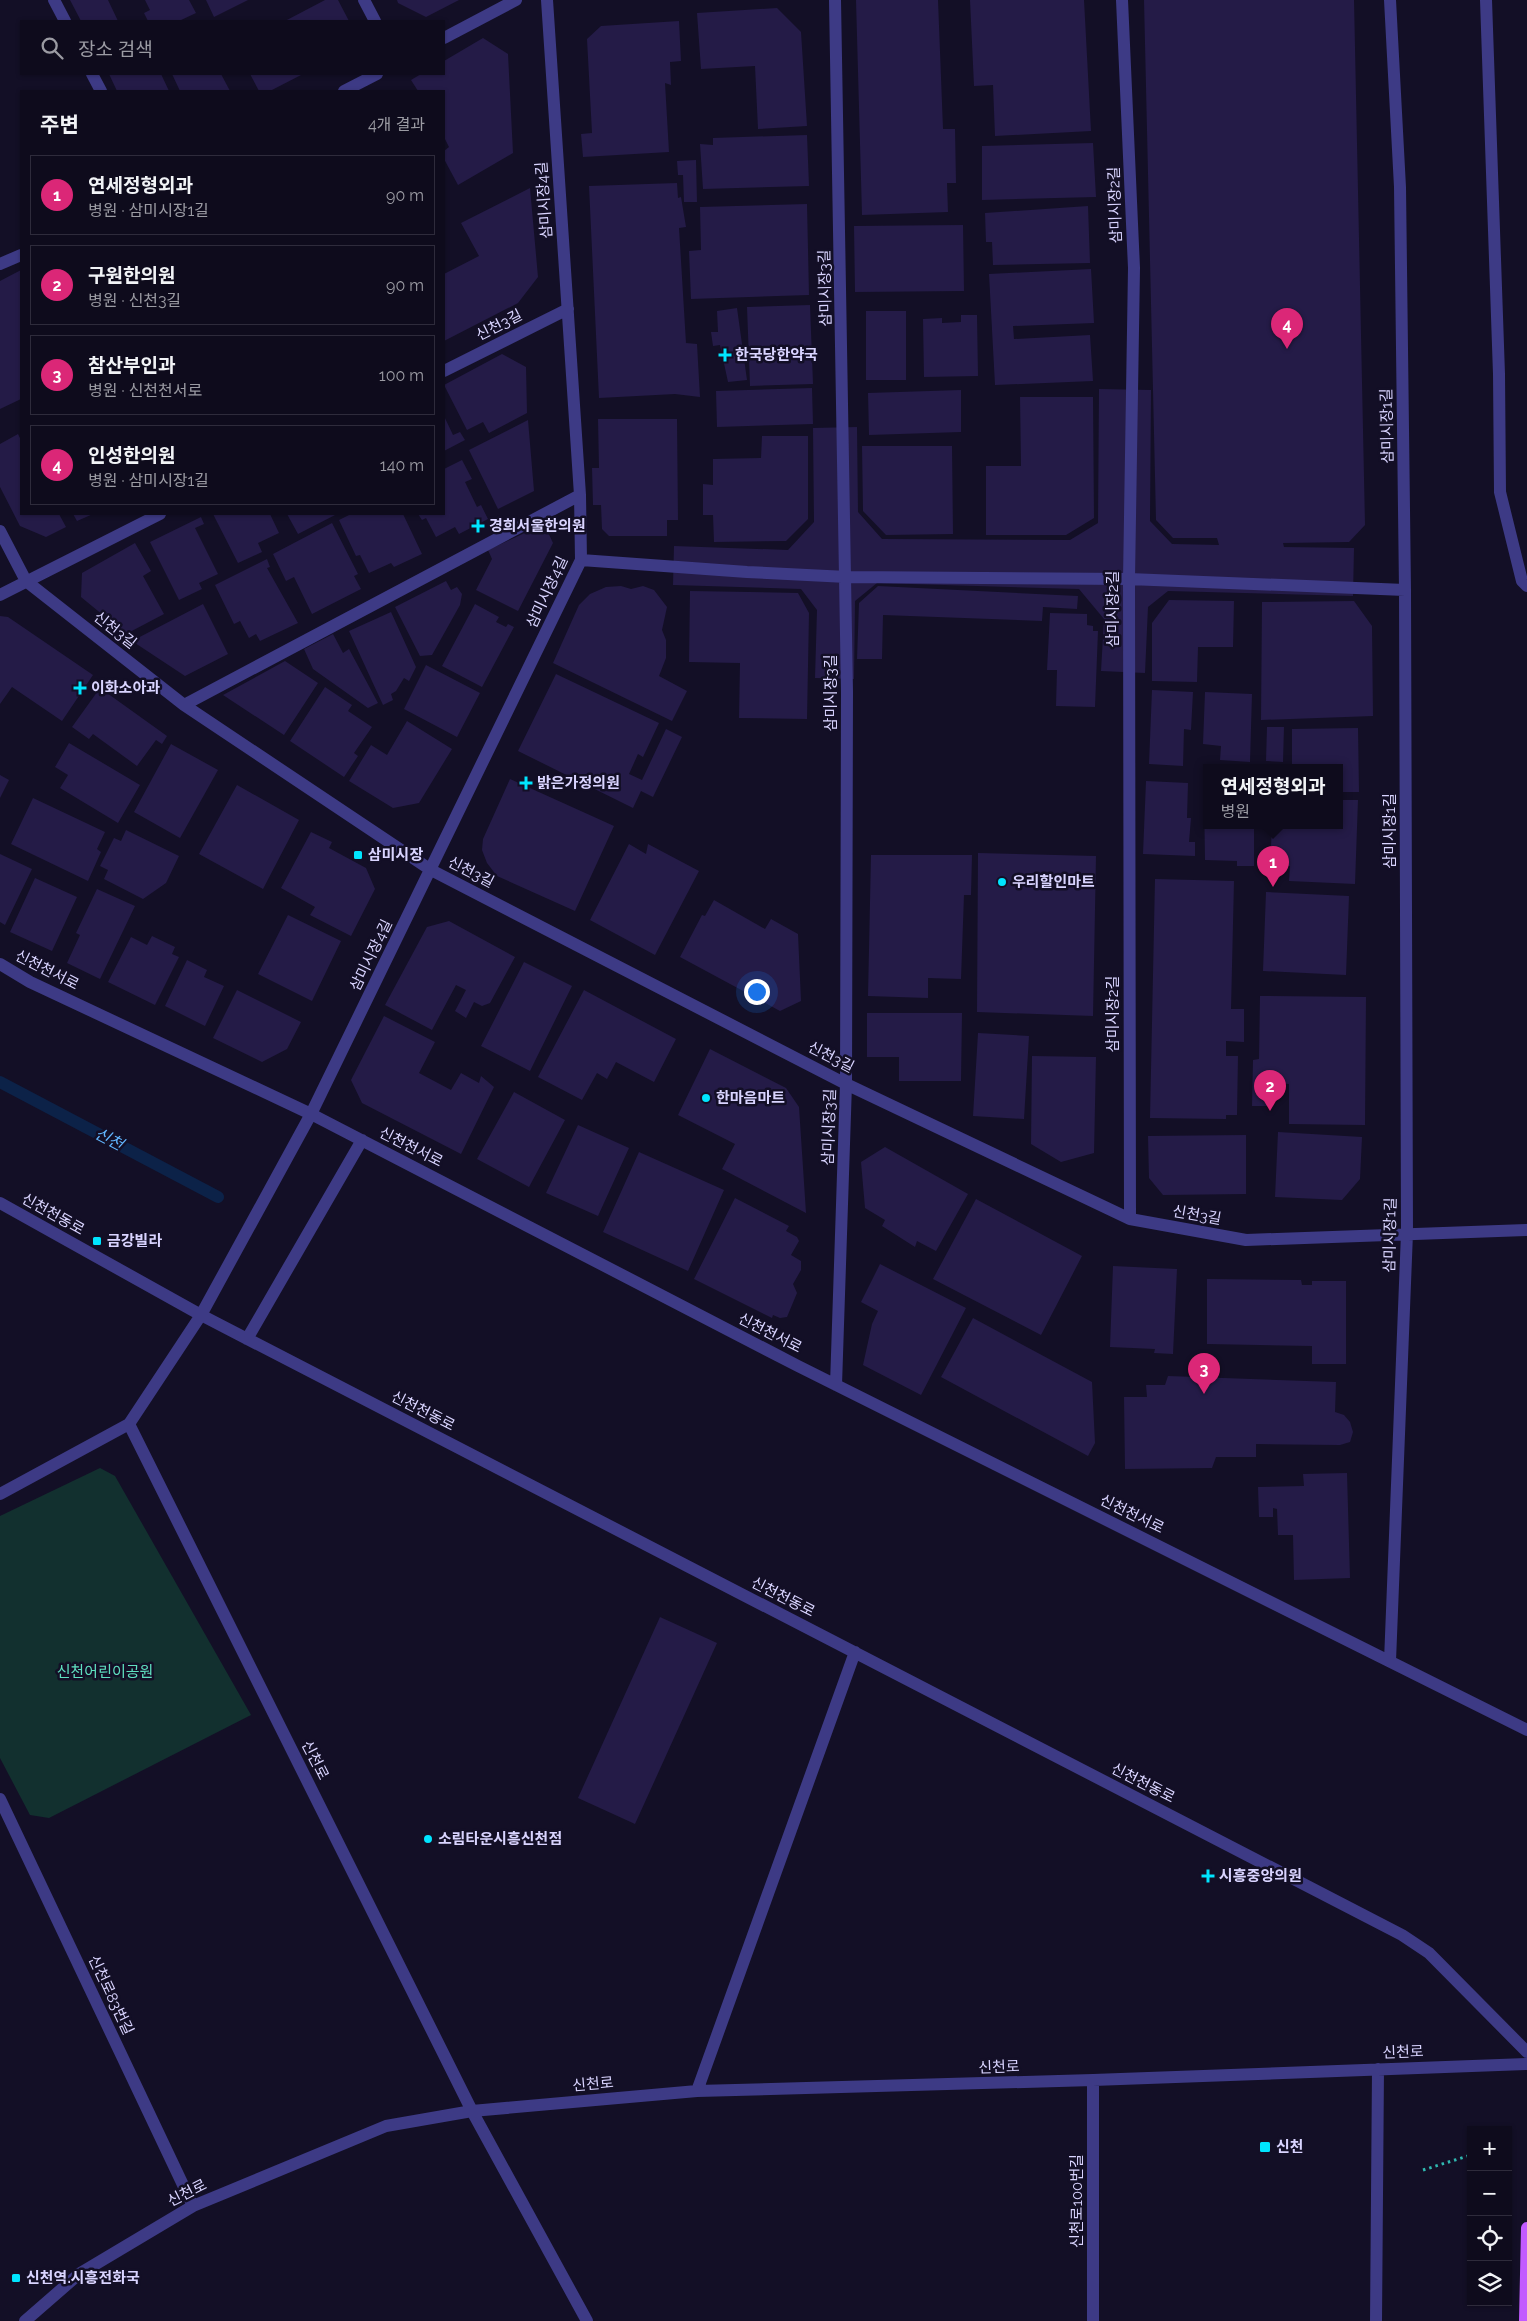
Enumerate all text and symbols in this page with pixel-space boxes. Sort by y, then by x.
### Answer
search box [20,20,445,75]
icon: search [38,34,66,62]
text: 장소 검색 [78,38,153,60]
text: 주변 [40,112,79,137]
text: 4개 결과 [368,115,425,134]
street label: 삼미시장4길 [532,161,556,239]
street label: 삼미시장2길 [1105,166,1125,244]
text: 연세정형외과 [88,174,193,196]
text: 1 [53,186,61,205]
text: 90 m [386,186,424,205]
text: 병원 · 삼미시장1길 [88,201,209,220]
street label: 삼미시장3길 [815,249,835,327]
text: 구원한의원 [88,264,175,286]
text: 2 [52,276,62,295]
text: 90 m [386,276,424,295]
text: 병원 · 신천3길 [88,291,181,310]
street label: 신천3길 [473,306,525,344]
pin: 4 [1271,308,1303,349]
place label: 한국당한약국 [735,346,818,364]
marker: 한국당한약국 [719,349,731,361]
text: 참산부인과 [88,354,175,376]
text: 3 [53,366,61,385]
text: 100 m [379,366,424,385]
text: 병원 · 신천천서로 [88,381,202,400]
street label: 삼미시장1길 [1377,388,1397,464]
text: 인성한의원 [88,444,175,466]
text: 4 [52,456,62,475]
text: 140 m [380,456,424,475]
text: 병원 · 삼미시장1길 [88,471,209,490]
place label: 경희서울한의원 [489,517,586,535]
marker: 경희서울한의원 [471,519,485,533]
street label: 삼미시장4길 [523,553,571,631]
street label: 삼미시장2길 [1104,571,1122,647]
street label: 신천3길 [90,608,140,652]
street label: 삼미시장3길 [822,654,840,732]
place label: 이화소아과 [91,679,160,697]
marker: 이화소아과 [73,681,87,695]
popup [1203,764,1343,829]
place label: 밝은가정의원 [537,774,620,792]
text: 연세정형외과 [1221,775,1325,797]
marker: 밝은가정의원 [519,776,533,790]
street label: 삼미시장1길 [1381,793,1399,869]
text: 병원 [1221,802,1250,821]
place label: 삼미시장 [368,846,423,864]
pin: 1 [1257,846,1289,887]
marker: 삼미시장 [352,849,364,861]
street label: 신천3길 [445,853,497,891]
place label: 우리할인마트 [1012,873,1095,891]
marker: 우리할인마트 [996,876,1008,888]
street label: 삼미시장4길 [346,916,396,994]
street label: 신천천서로 [12,946,82,994]
street label: 삼미시장2길 [1104,976,1122,1052]
your location [744,979,770,1005]
street label: 신천3길 [805,1038,857,1076]
pin: 2 [1254,1070,1286,1111]
street label: 삼미시장3길 [819,1088,839,1166]
place label: 한마음마트 [716,1089,785,1107]
marker: 한마음마트 [700,1092,712,1104]
street label: 신천천서로 [376,1123,446,1171]
water label: 신천 [92,1124,128,1155]
street label: 신천천동로 [18,1189,88,1239]
street label: 삼미시장1길 [1380,1197,1400,1273]
street label: 신천3길 [1171,1202,1223,1228]
place label: 금강빌라 [107,1232,162,1250]
marker: 금강빌라 [91,1235,103,1247]
street label: 신천천서로 [735,1309,805,1357]
pin: 3 [1188,1353,1220,1394]
street label: 신천천동로 [388,1387,458,1435]
street label: 신천천서로 [1097,1491,1167,1537]
street label: 신천천동로 [748,1573,818,1621]
park label: 신천어린이공원 [57,1663,153,1681]
street label: 신천로 [298,1737,332,1783]
street label: 신천천동로 [1108,1759,1178,1807]
place label: 소림타운시흥신천점 [438,1830,562,1848]
marker: 소림타운시흥신천점 [422,1833,434,1845]
place label: 시흥중앙의원 [1219,1867,1302,1885]
marker: 시흥중앙의원 [1201,1869,1215,1883]
street label: 신천로83번길 [85,1952,137,2038]
street label: 신천로 [1382,2042,1424,2062]
street label: 신천로 [978,2057,1020,2077]
street label: 신천로 [572,2073,614,2095]
map controls [1467,2126,1512,2306]
button: + [1467,2126,1512,2171]
place label: 신천 [1276,2138,1304,2156]
marker: 신천 [1258,2140,1272,2154]
street label: 신천로100번길 [1068,2154,1086,2248]
button: − [1467,2171,1512,2216]
street label: 신천로 [164,2176,210,2210]
button: locate [1467,2216,1512,2261]
button: layers [1467,2261,1512,2306]
place label: 신천역.시흥전화국 [26,2269,140,2287]
marker: 신천역.시흥전화국 [10,2272,22,2284]

